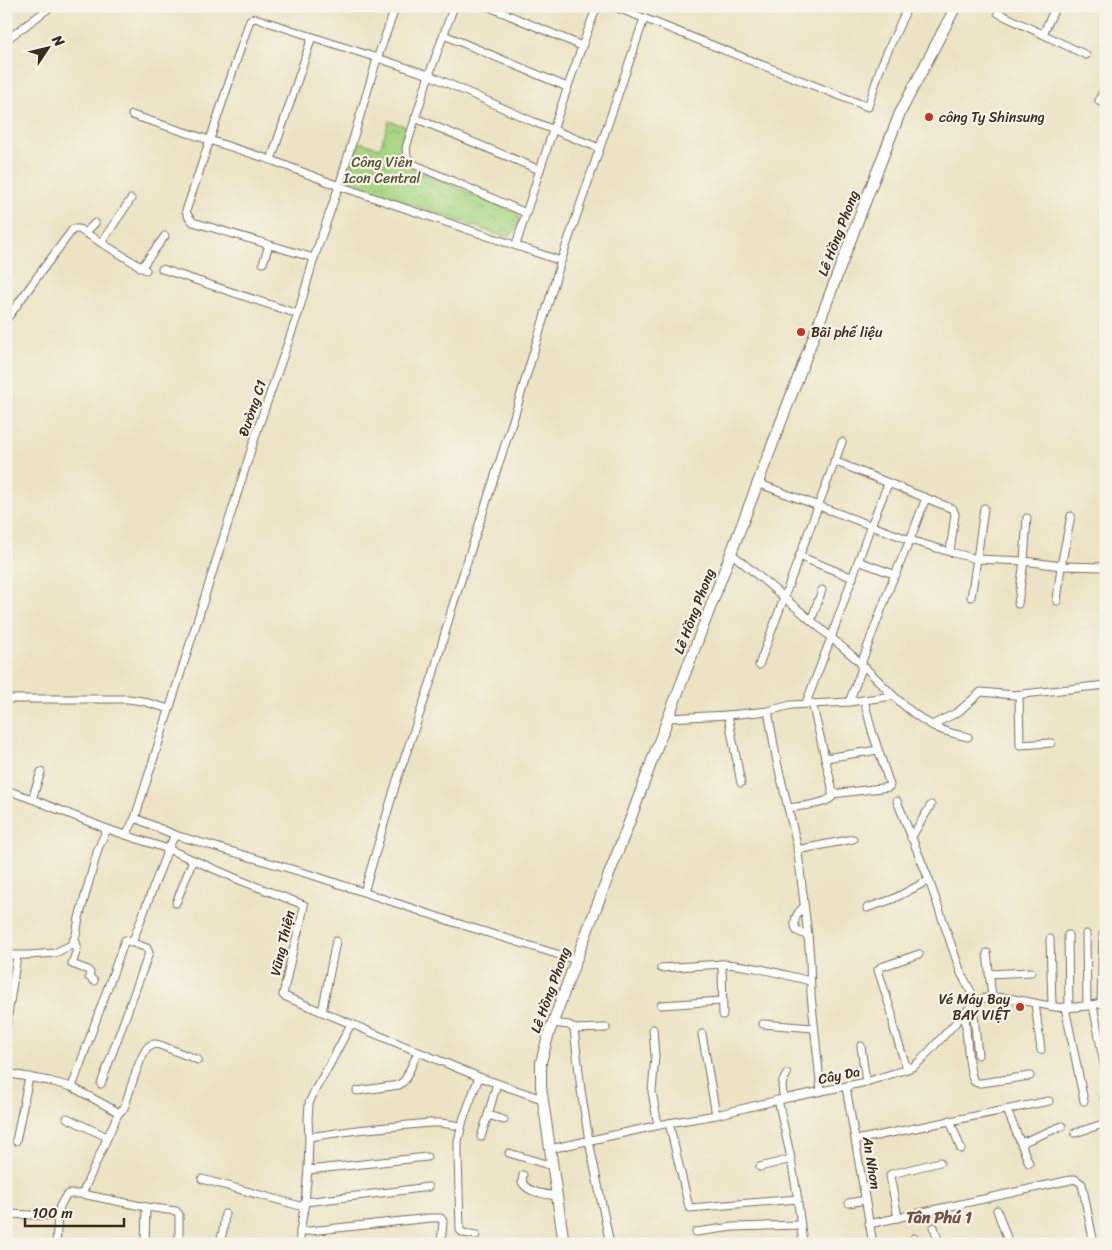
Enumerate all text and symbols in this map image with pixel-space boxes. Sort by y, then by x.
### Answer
north arrow [22,22,72,72]
text: N [45,29,71,52]
place label: công Ty Shinsung [939,105,1045,130]
marker: công Ty Shinsung [923,111,935,123]
park label: Công Viên Icon Central [342,150,422,191]
street label: Lê Hồng Phong [811,187,866,280]
place label: Bãi phế liệu [811,320,883,345]
marker: Bãi phế liệu [795,326,807,338]
street label: Đường C1 [231,377,274,440]
street label: Lê Hồng Phong [667,565,722,658]
street label: Vũng Thiện [263,907,302,978]
street label: Lê Hồng Phong [523,944,578,1037]
place label: Vé Máy Bay BAY VIỆT [939,987,1011,1028]
marker: Vé Máy Bay BAY VIỆT [1014,1001,1026,1013]
street label: Cây Da [816,1059,862,1092]
street label: An Nhơn [855,1134,888,1192]
scale bar [25,1195,124,1227]
text: 100 m [32,1200,73,1226]
district label: Tân Phú 1 [906,1203,972,1232]

